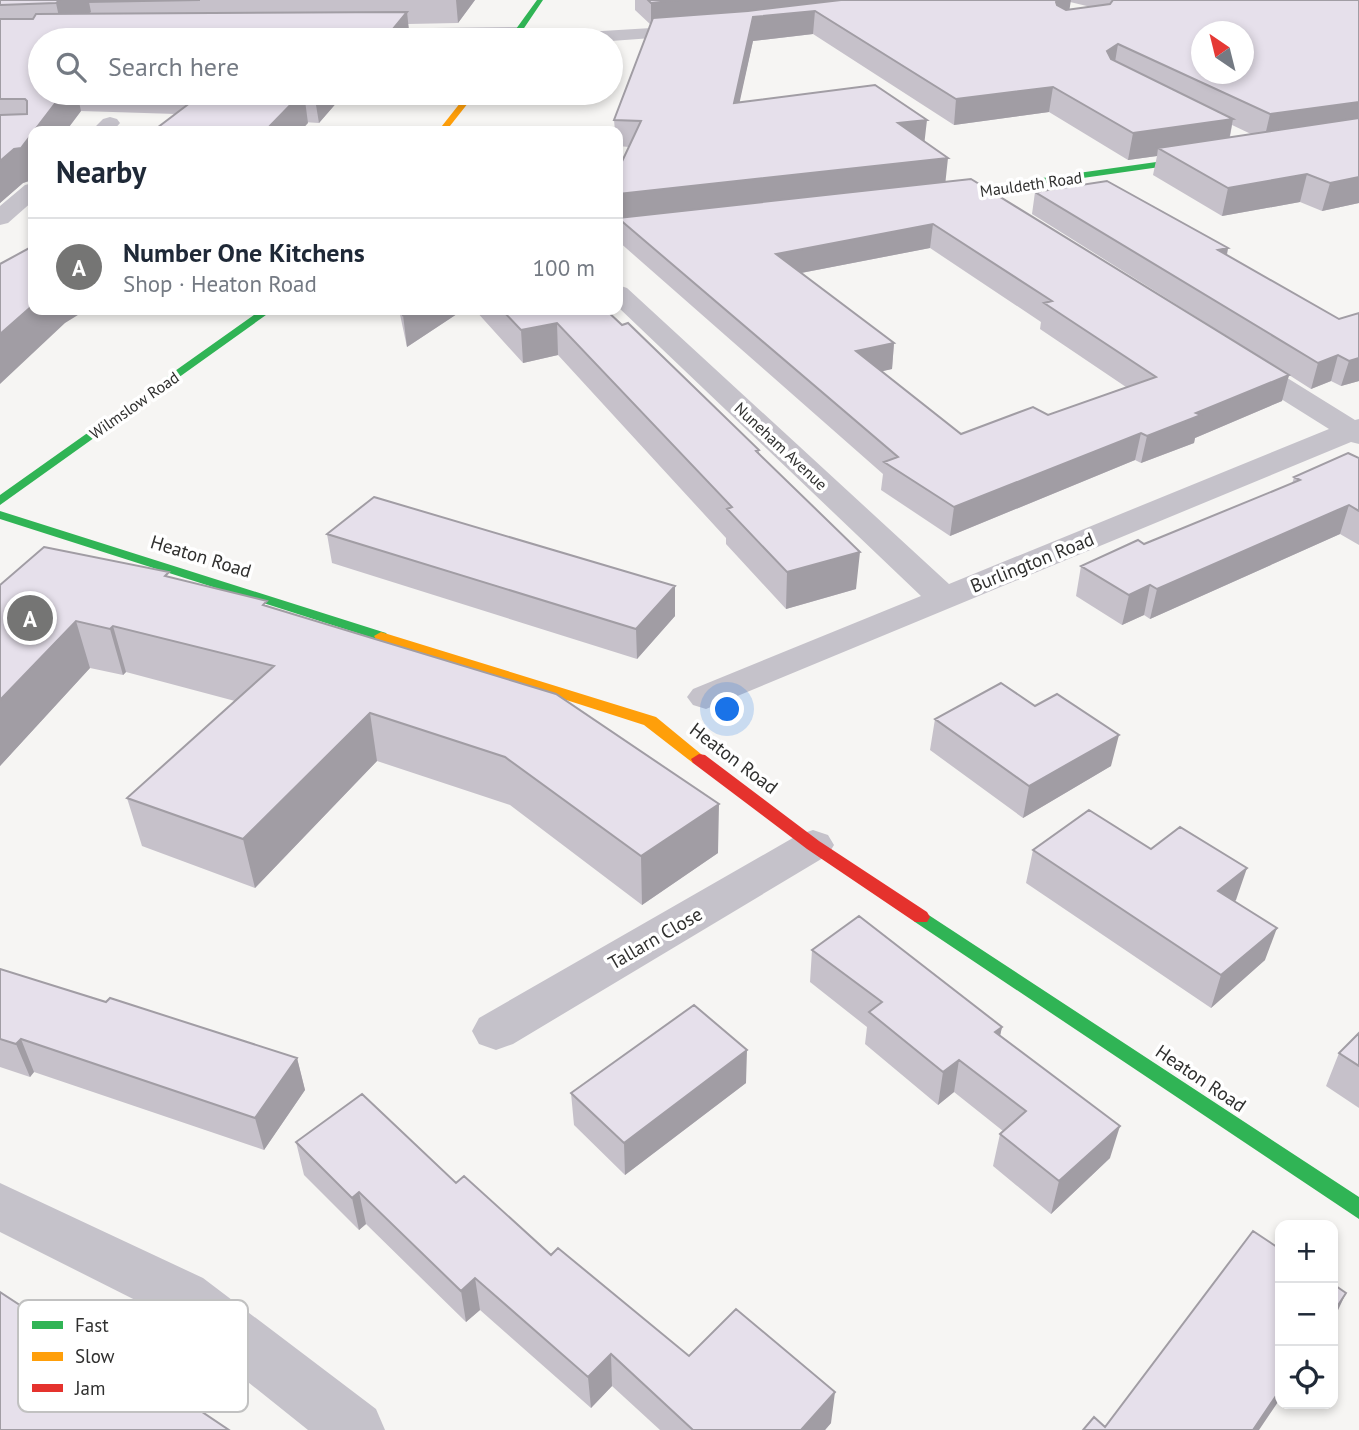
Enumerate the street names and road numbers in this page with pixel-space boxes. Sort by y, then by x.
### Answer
street label: Mauldeth Road [979,167,1083,201]
street label: Wilmslow Road [85,367,183,443]
street label: Nuneham Avenue [730,398,832,494]
street label: Burlington Road [967,526,1097,598]
street label: Heaton Road [148,529,254,583]
street label: Heaton Road [685,717,783,799]
street label: Tallarn Close [604,901,706,975]
street label: Heaton Road [1151,1039,1251,1117]

